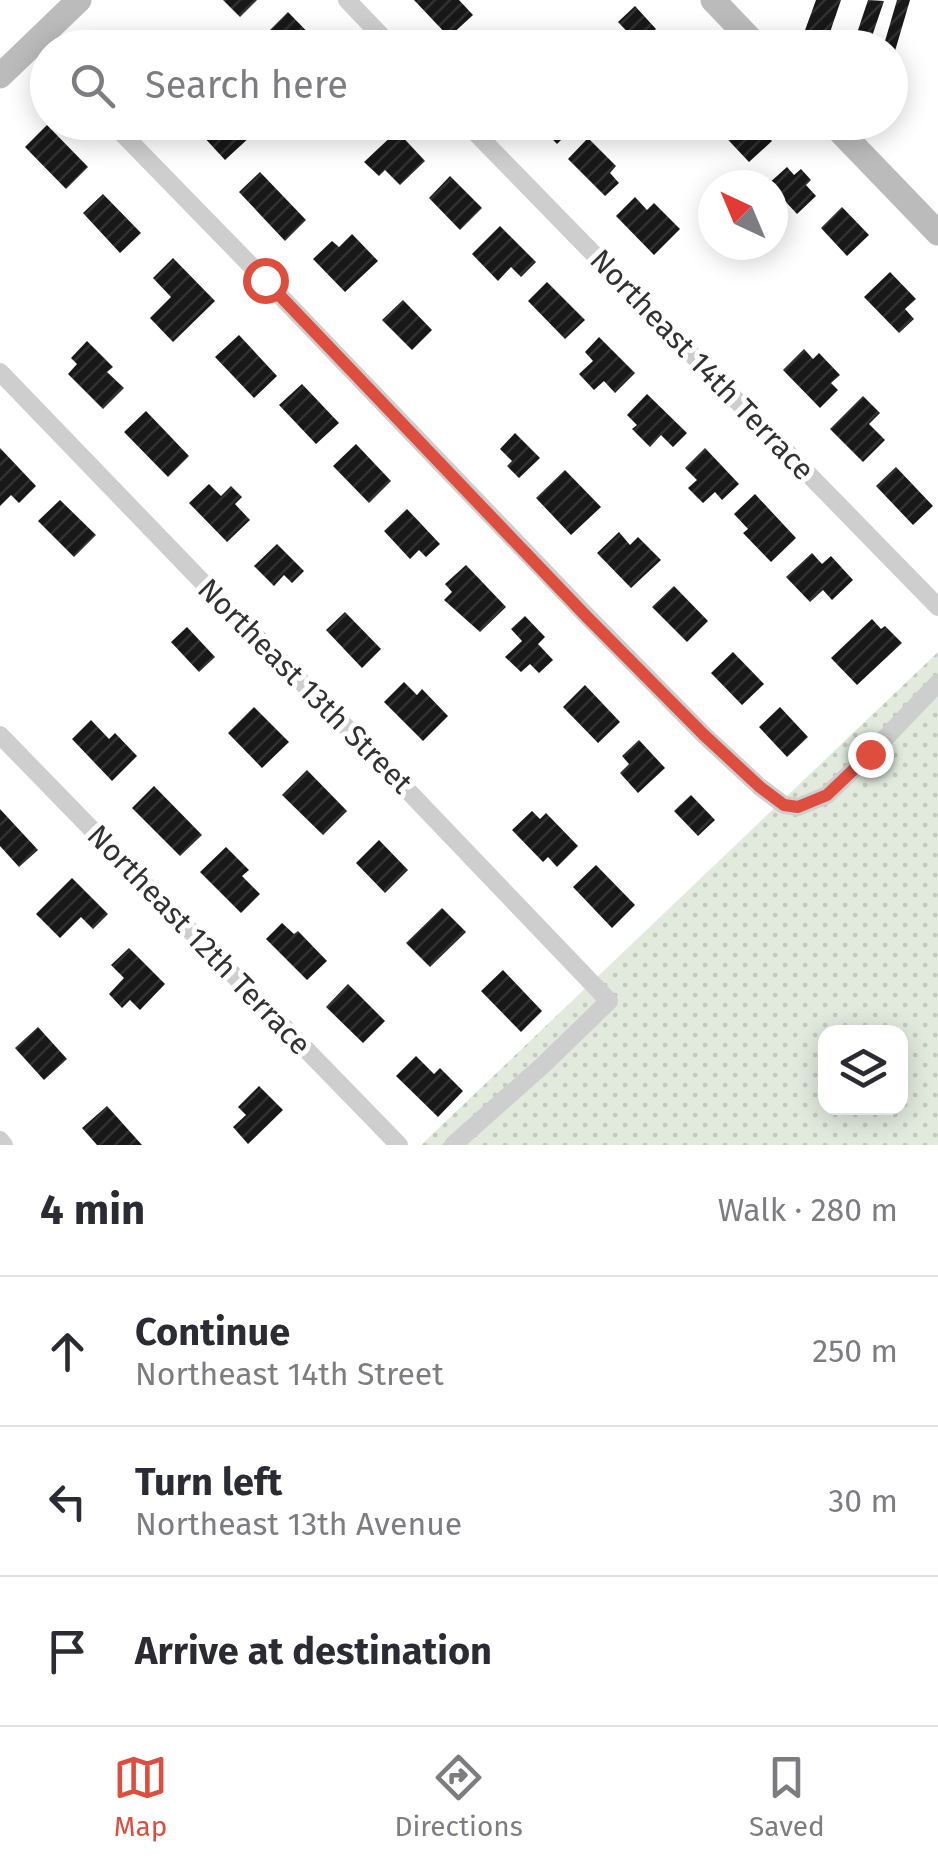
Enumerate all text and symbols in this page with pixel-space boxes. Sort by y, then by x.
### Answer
search box [30,30,908,140]
icon: search [65,58,120,113]
text: Search here [145,62,348,108]
north arrow [698,170,788,260]
street label: Northeast 14th Terrace [582,242,822,488]
route start [243,258,289,304]
street label: Northeast 13th Street [190,571,420,801]
route end [848,732,894,778]
street label: Northeast 12th Terrace [80,818,318,1062]
map controls [818,1025,908,1115]
button: layers [818,1025,908,1115]
text: 4 min [40,1185,145,1235]
text: Walk · 280 m [718,1191,898,1229]
text: Continue [135,1309,290,1355]
icon: ahead [40,1324,95,1379]
text: 250 m [812,1332,898,1370]
text: Northeast 14th Street [135,1355,444,1393]
text: Turn left [135,1459,282,1505]
icon: left [40,1474,95,1529]
text: 30 m [828,1482,898,1520]
text: Northeast 13th Avenue [135,1505,462,1543]
icon: arrive [40,1624,95,1679]
text: Arrive at destination [135,1628,492,1674]
tab: Map [113,1750,168,1843]
tab: Directions [394,1750,523,1843]
tab: Saved [749,1750,825,1843]

